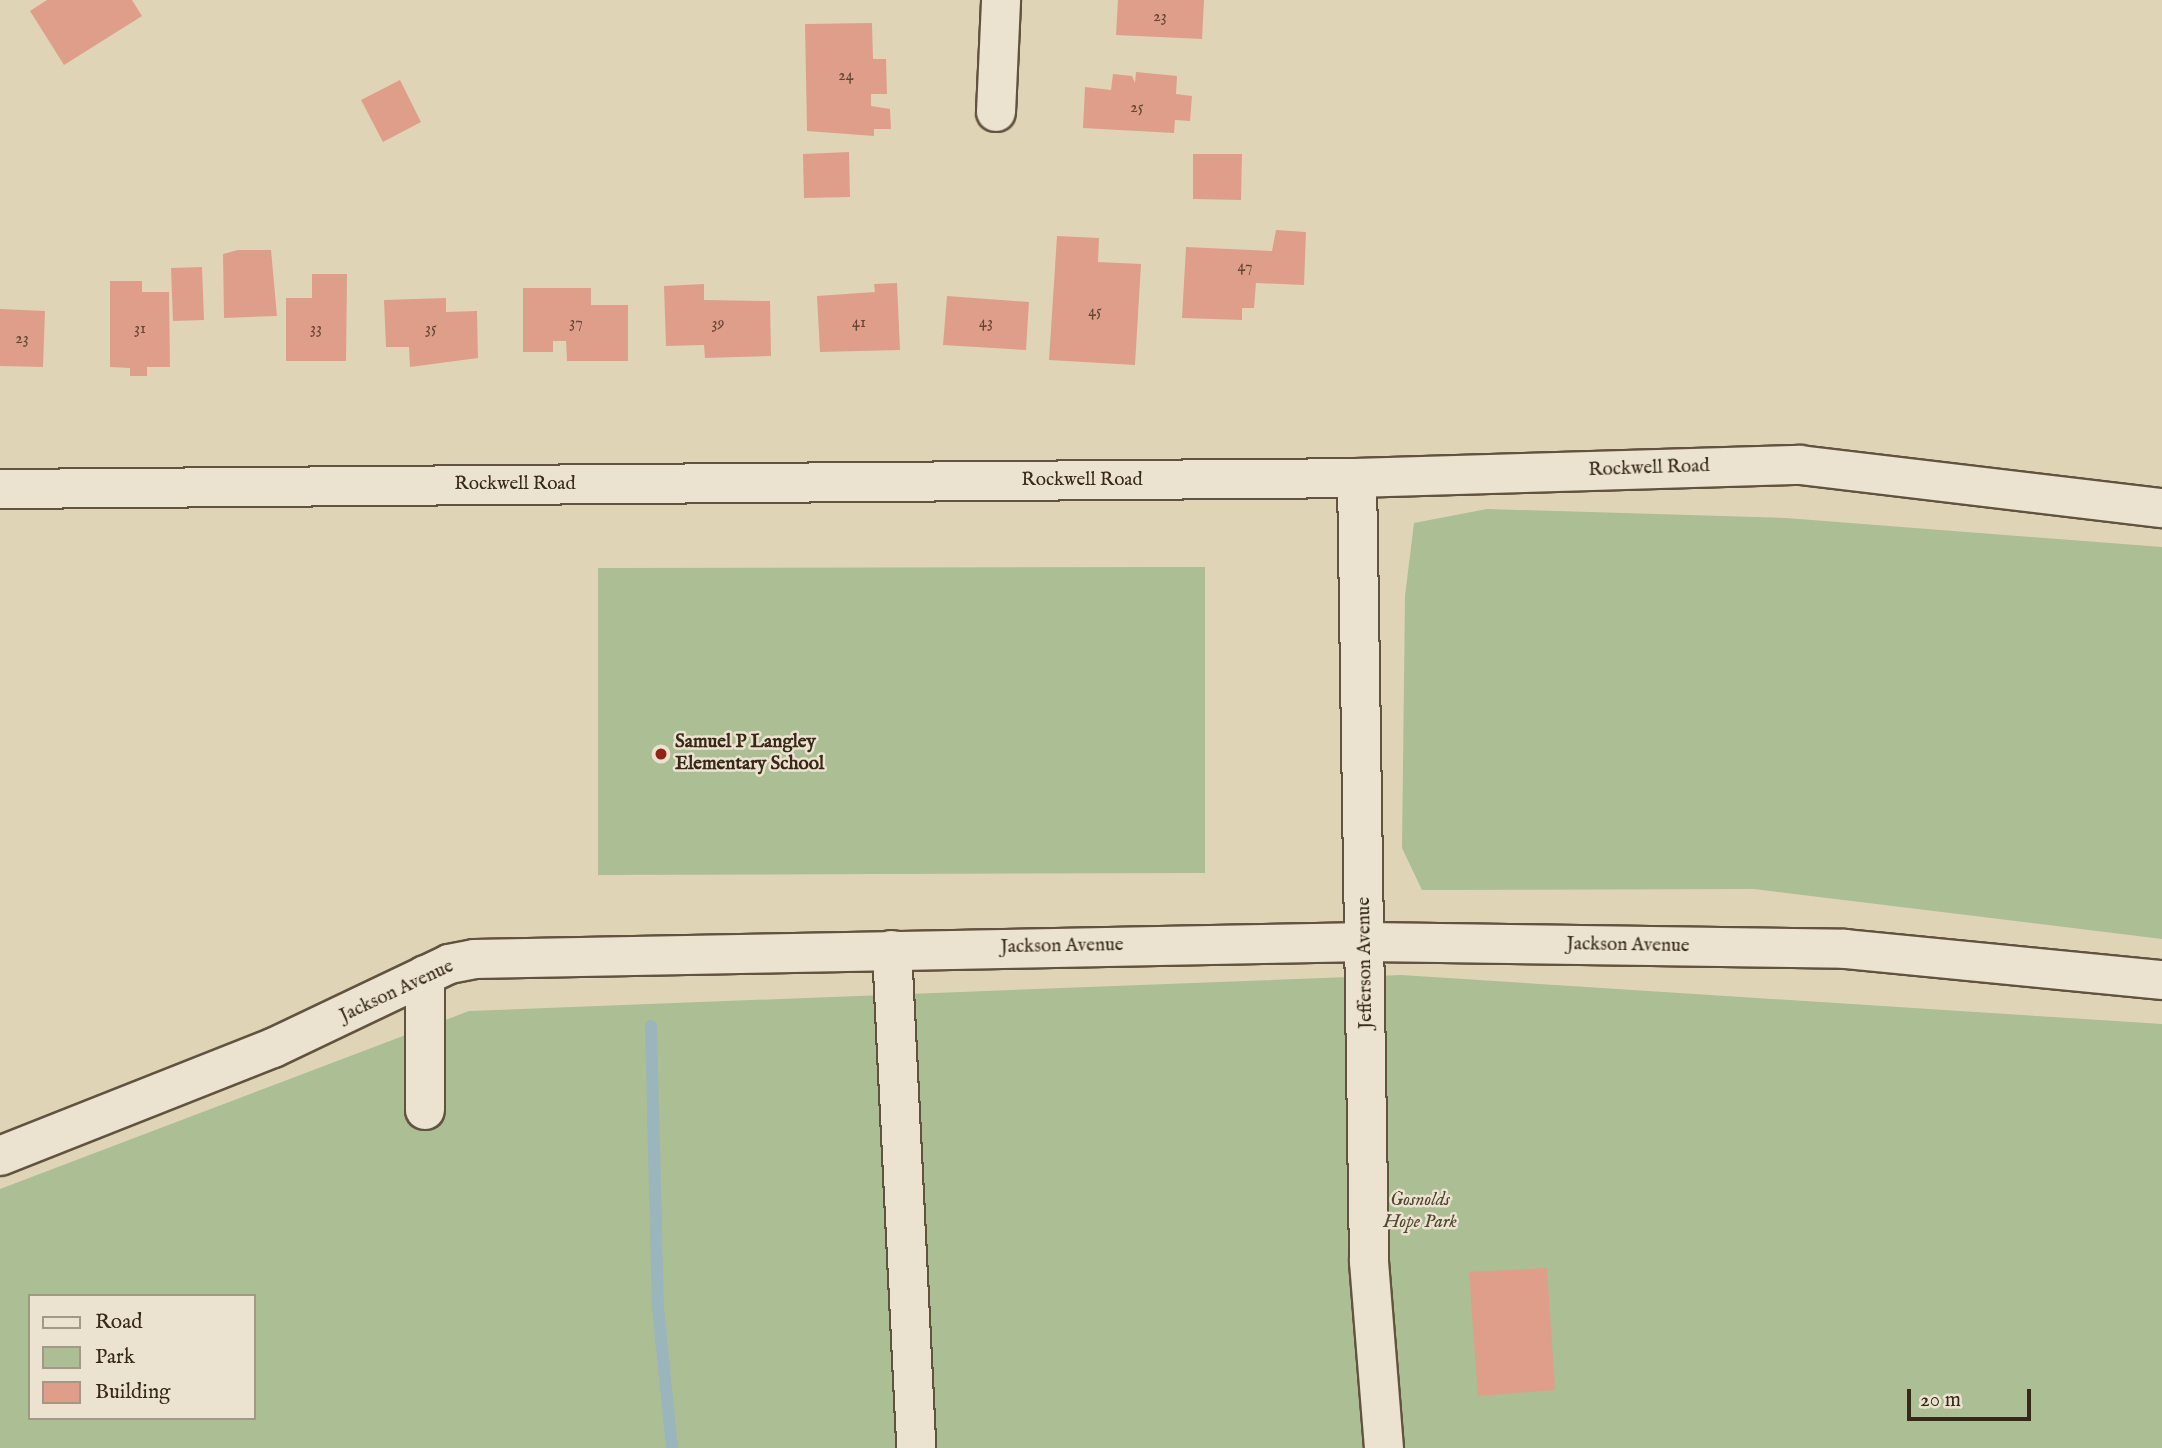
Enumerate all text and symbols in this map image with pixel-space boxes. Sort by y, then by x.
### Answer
house number: 23 [1153,7,1167,27]
house number: 24 [838,66,854,86]
house number: 25 [1130,98,1144,118]
house number: 47 [1238,257,1252,277]
house number: 45 [1088,302,1102,322]
house number: 37 [569,313,583,333]
house number: 41 [852,313,866,333]
house number: 43 [979,313,993,333]
house number: 39 [712,314,724,334]
house number: 31 [134,319,146,339]
house number: 33 [310,319,322,339]
house number: 35 [425,319,437,339]
house number: 23 [15,329,29,349]
street label: Rockwell Road [1588,455,1710,483]
street label: Rockwell Road [1021,470,1143,492]
street label: Rockwell Road [454,474,576,496]
place label: Samuel P Langley Elementary School [675,732,824,776]
marker: Samuel P Langley Elementary School [653,746,669,762]
street label: Jefferson Avenue [1353,897,1379,1029]
street label: Jackson Avenue [1566,934,1690,958]
street label: Jackson Avenue [1000,935,1124,959]
street label: Jackson Avenue [336,956,458,1028]
park label: Gosnolds Hope Park [1383,1190,1457,1234]
legend [28,1294,256,1420]
text: Road [95,1309,142,1336]
text: Park [95,1344,135,1371]
scale bar [1910,1374,2034,1418]
text: Building [95,1379,170,1406]
text: 20 m [1920,1387,1961,1414]

